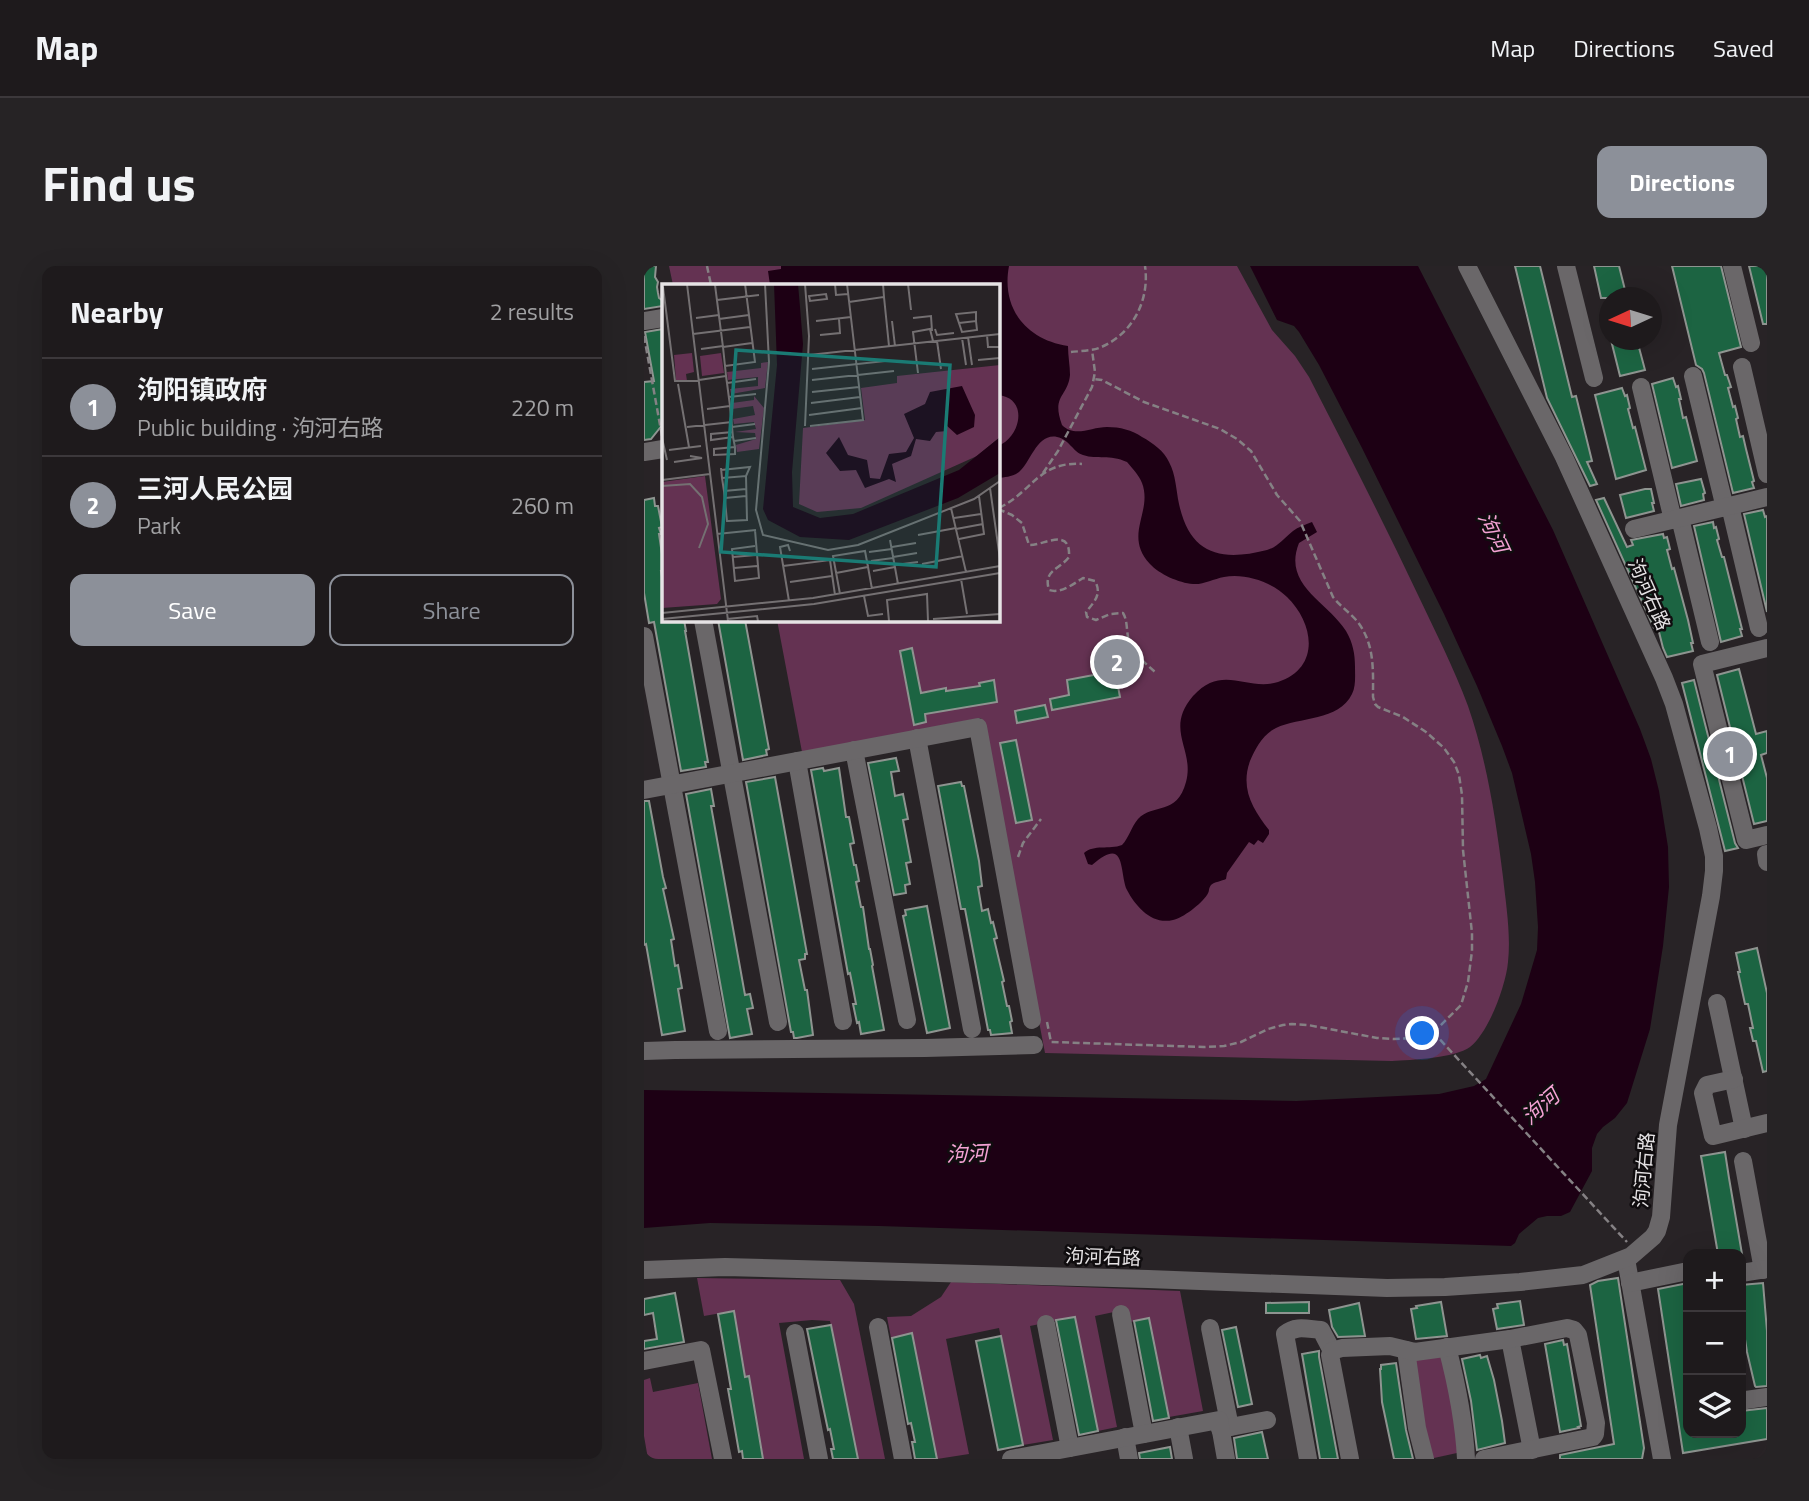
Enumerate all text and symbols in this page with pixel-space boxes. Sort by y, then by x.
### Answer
text: Map [35,23,98,73]
text: Map [1490,30,1535,66]
text: Directions [1573,30,1675,66]
text: Saved [1713,30,1774,66]
text: Find us [42,145,196,220]
button: Directions [1597,146,1767,218]
inset map [662,284,999,621]
north arrow [1599,287,1662,350]
text: Nearby [70,289,163,335]
text: 2 results [490,294,574,329]
text: 泃阳镇政府 [137,370,267,409]
text: 1 [87,390,99,425]
text: 220 m [511,390,574,425]
text: Public building · 泃河右路 [137,410,384,445]
text: 三河人民公园 [137,469,293,508]
text: 2 [87,488,99,523]
text: 260 m [511,488,574,523]
water label: 泃河 [1471,506,1519,561]
text: Park [137,508,181,543]
street label: 泃河右路 [1621,553,1679,635]
button: Save [70,574,315,646]
button: Share [329,574,574,646]
pin: 2 [1094,636,1140,688]
pin: 1 [1707,728,1753,780]
your location [1405,1016,1439,1050]
water label: 泃河 [1514,1078,1569,1132]
street label: 泃河右路 [1625,1131,1661,1209]
water label: 泃河 [945,1136,993,1170]
street label: 泃河右路 [1065,1240,1141,1272]
map controls [1683,1249,1746,1438]
button: + [1683,1249,1746,1312]
button: − [1683,1312,1746,1375]
button: layers [1683,1375,1746,1438]

